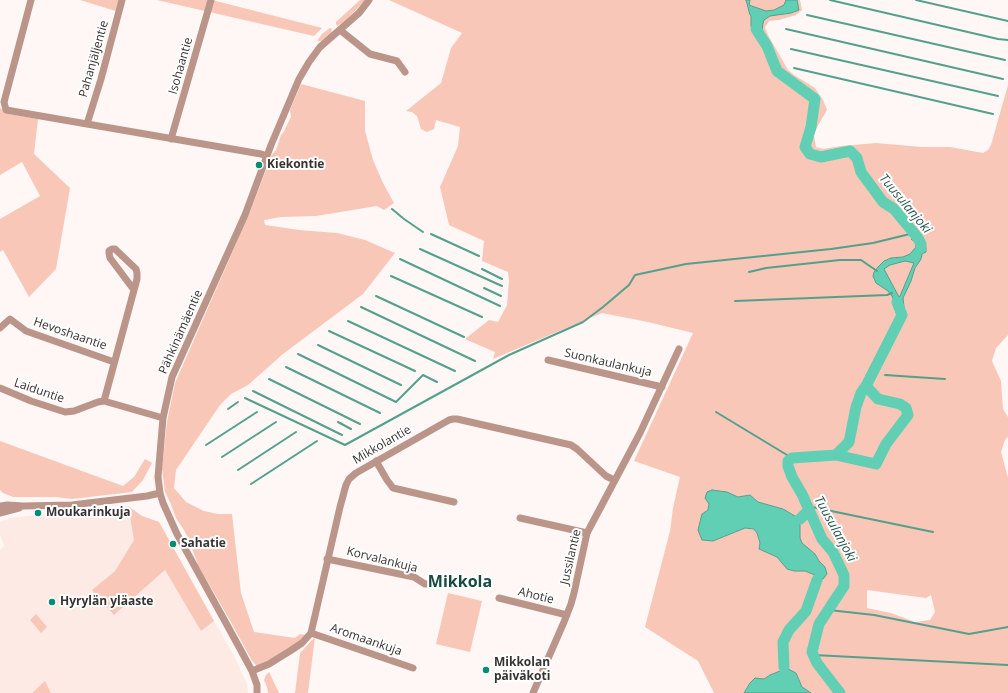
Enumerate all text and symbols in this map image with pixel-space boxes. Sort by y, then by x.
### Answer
street label: Pahanjäljentie [76,19,112,99]
street label: Isohaantie [166,36,196,96]
place label: Kiekontie [267,158,324,172]
marker: Kiekontie [254,160,264,170]
water label: Tuusulanjoki [876,171,934,237]
street label: Pähkinämäentie [156,288,206,376]
street label: Hevoshaantie [31,315,109,353]
street label: Suonkaulankuja [563,346,653,380]
street label: Laiduntie [12,376,66,406]
street label: Mikkolantie [350,423,414,467]
water label: Tuusulanjoki [811,493,859,565]
place label: Moukarinkuja [46,506,131,520]
marker: Moukarinkuja [33,508,43,518]
street label: Jussilantie [558,528,584,586]
place label: Sahatie [181,537,226,551]
marker: Sahatie [168,539,178,549]
street label: Korvalankuja [345,544,419,576]
district label: Mikkola [428,572,492,592]
street label: Ahotie [517,585,555,607]
place label: Hyrylän yläaste [60,595,153,609]
marker: Hyrylän yläaste [47,597,57,607]
street label: Aromaankuja [328,621,404,659]
place label: Mikkolan päiväkoti [494,656,550,684]
marker: Mikkolan päiväkoti [481,665,491,675]

